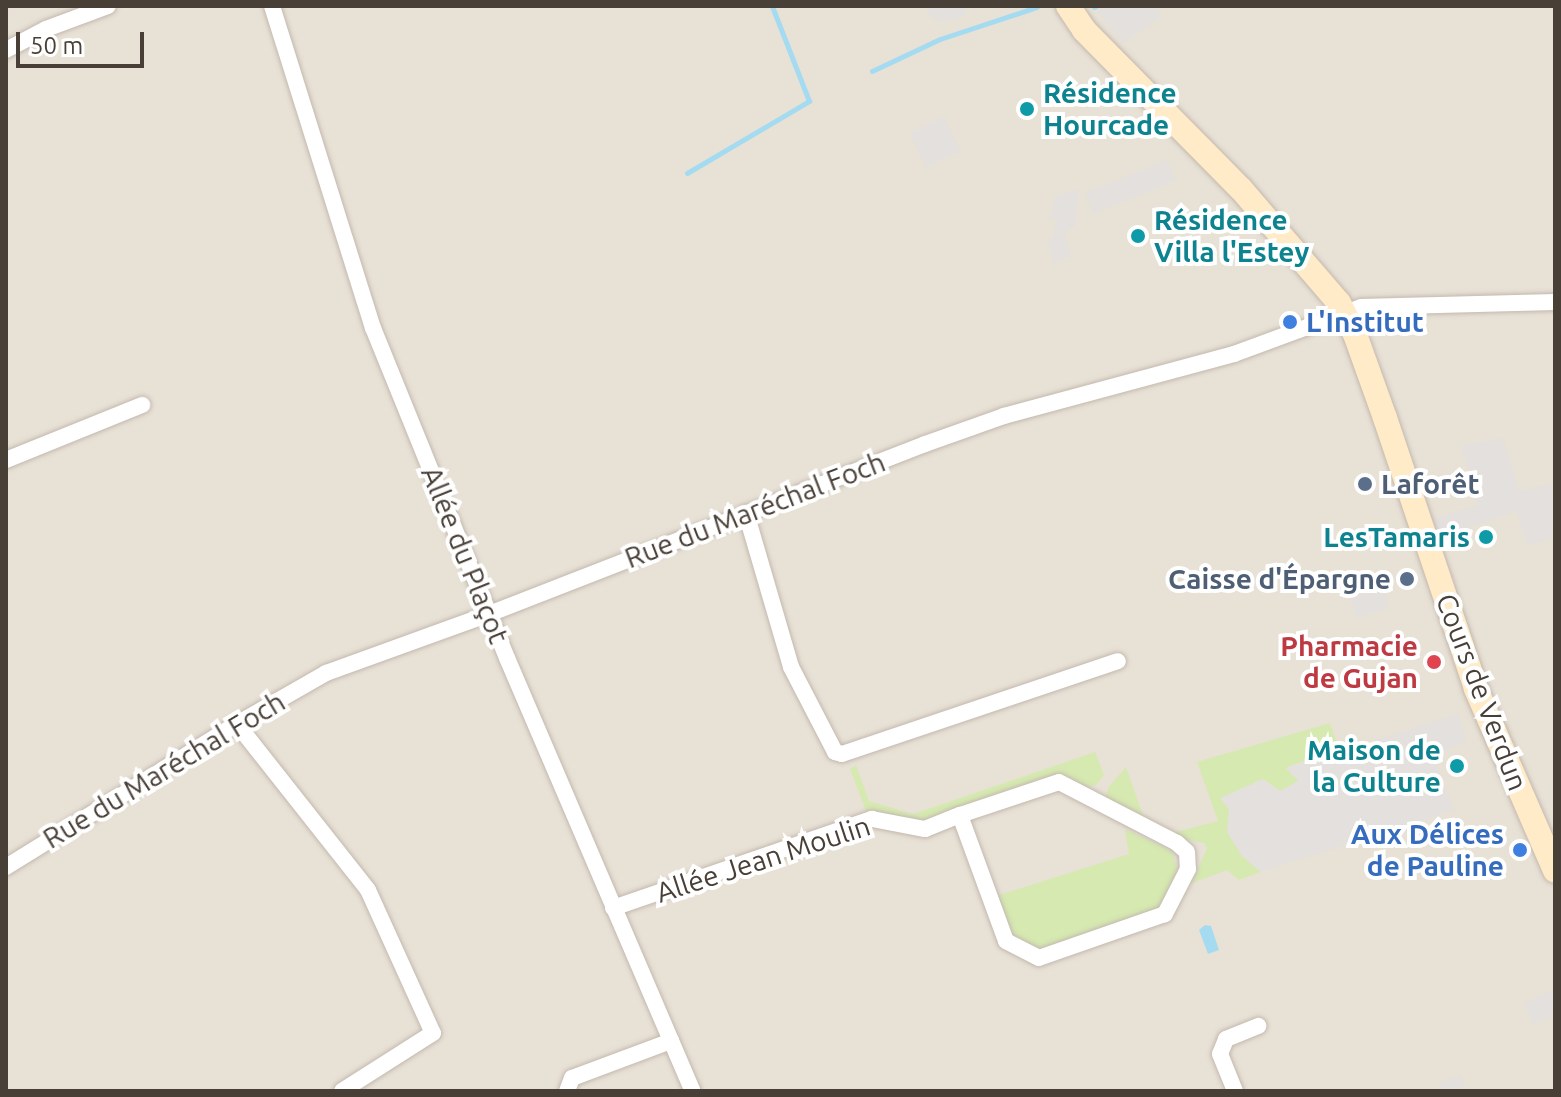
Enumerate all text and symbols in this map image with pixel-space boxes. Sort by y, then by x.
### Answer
scale bar [20,16,148,66]
text: 50 m [30,32,83,59]
place label: Résidence Hourcade [1043,76,1177,142]
marker: Résidence Hourcade [1018,100,1036,118]
place label: Résidence Villa l'Estey [1154,203,1309,269]
marker: Résidence Villa l'Estey [1129,227,1147,245]
place label: L'Institut [1306,305,1424,339]
marker: L'Institut [1281,313,1299,331]
street label: Rue du Maréchal Foch [620,445,890,575]
street label: Allée du Plaçot [414,462,516,648]
place label: Laforêt [1381,467,1480,501]
marker: Laforêt [1356,475,1374,493]
place label: LesTamaris [1323,520,1470,554]
marker: LesTamaris [1477,528,1495,546]
place label: Caisse d'Épargne [1168,562,1391,596]
marker: Caisse d'Épargne [1398,570,1416,588]
street label: Cours de Verdun [1429,589,1535,795]
place label: Pharmacie de Gujan [1280,629,1418,695]
marker: Pharmacie de Gujan [1425,653,1443,671]
street label: Rue du Maréchal Foch [37,685,291,855]
place label: Maison de la Culture [1307,733,1441,799]
marker: Maison de la Culture [1448,757,1466,775]
street label: Allée Jean Moulin [652,809,874,909]
place label: Aux Délices de Pauline [1351,817,1504,883]
marker: Aux Délices de Pauline [1511,841,1529,859]

